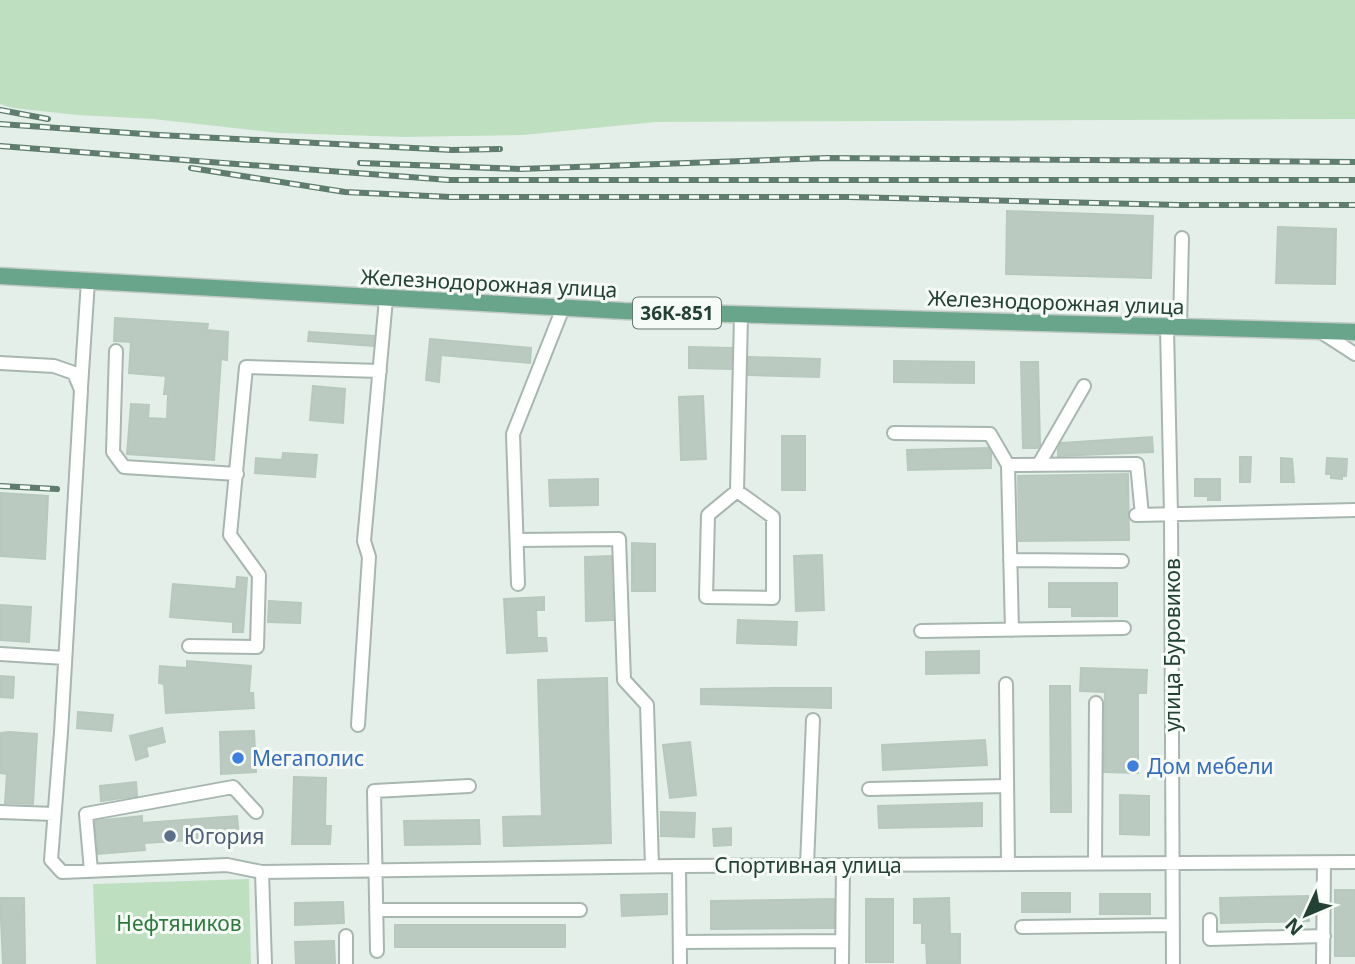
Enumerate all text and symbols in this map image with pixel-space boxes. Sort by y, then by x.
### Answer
street label: Железнодорожная улица [360,262,618,304]
street label: Железнодорожная улица [927,284,1185,320]
road number: 36К-851 [633,298,721,328]
street label: улица Буровиков [1158,558,1186,732]
place label: Мегаполис [252,744,364,772]
marker: Мегаполис [230,750,246,766]
place label: Дом мебели [1147,752,1274,780]
marker: Дом мебели [1125,758,1141,774]
place label: Югория [184,822,264,850]
marker: Югория [162,828,178,844]
street label: Спортивная улица [714,851,902,879]
north arrow [1271,880,1341,950]
park label: Нефтяников [116,909,242,937]
text: N [1279,912,1308,941]

